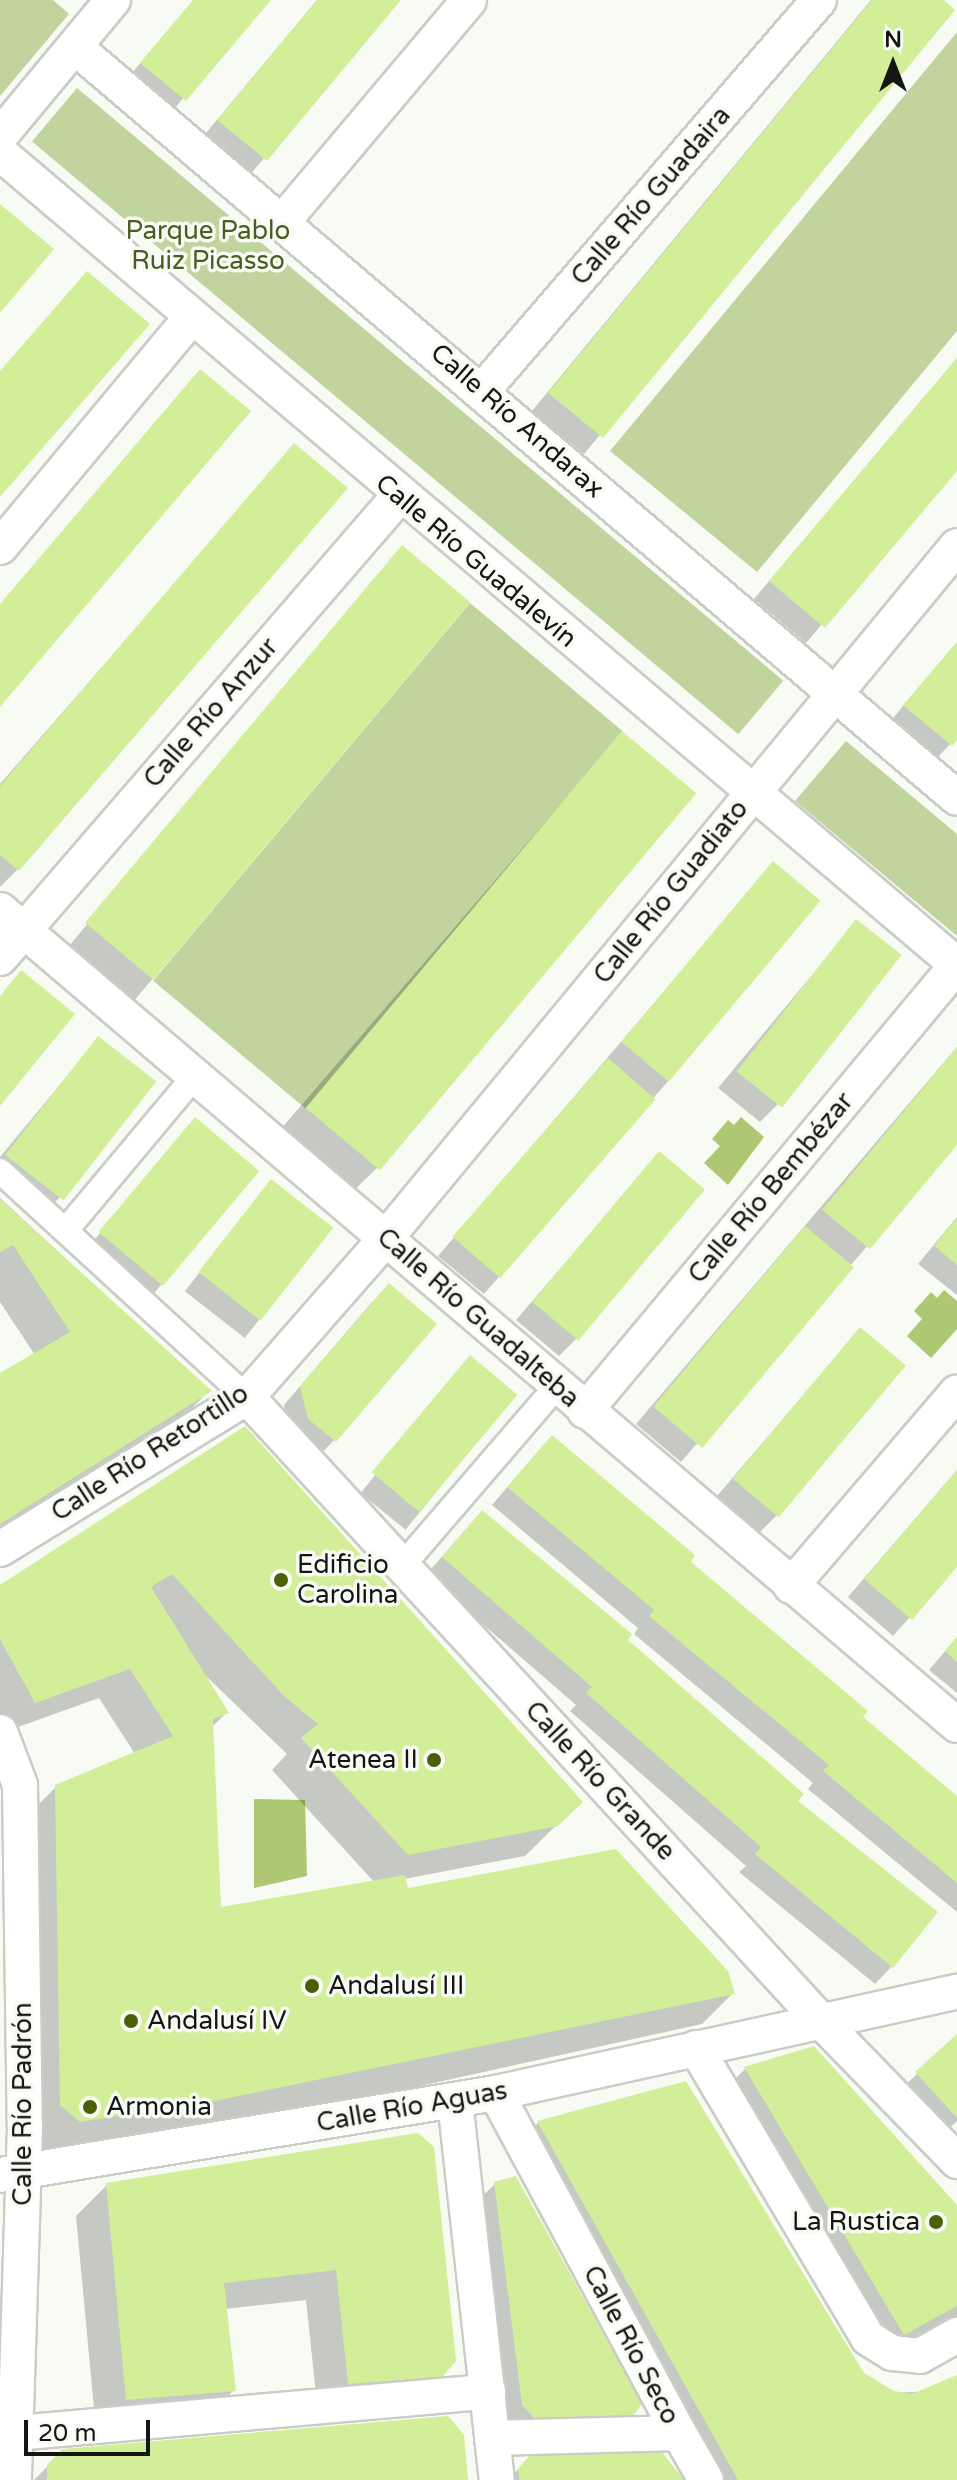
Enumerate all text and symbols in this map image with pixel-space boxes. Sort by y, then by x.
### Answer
north arrow [853,24,933,104]
text: N [884,27,902,53]
street label: Calle Río Guadaira [565,100,737,292]
park label: Parque Pablo Ruiz Picasso [126,215,290,276]
street label: Calle Río Andarax [424,337,610,505]
street label: Calle Río Guadalevín [369,468,583,654]
street label: Calle Río Anzur [137,632,285,794]
street label: Calle Río Guadiato [587,794,755,990]
street label: Calle Río Bembézar [682,1086,860,1290]
street label: Calle Río Guadalteba [370,1222,586,1414]
street label: Calle Río Retortillo [46,1378,254,1528]
place label: Edificio Carolina [297,1549,398,1610]
marker: Edificio Carolina [272,1571,290,1589]
street label: Calle Río Grande [518,1695,682,1867]
place label: Atenea II [308,1744,418,1776]
marker: Atenea II [425,1751,443,1769]
place label: Andalusí III [328,1970,464,2002]
marker: Andalusí III [303,1977,321,1995]
street label: Calle Río Padrón [7,2002,39,2206]
place label: Andalusí IV [147,2005,287,2037]
marker: Andalusí IV [122,2012,140,2030]
street label: Calle Río Aguas [314,2075,510,2139]
place label: Armonia [106,2091,212,2123]
marker: Armonia [81,2098,99,2116]
place label: La Rustica [792,2206,920,2238]
marker: La Rustica [927,2213,945,2231]
street label: Calle Río Seco [576,2260,686,2430]
scale bar [28,2404,154,2454]
text: 20 m [38,2419,96,2448]

